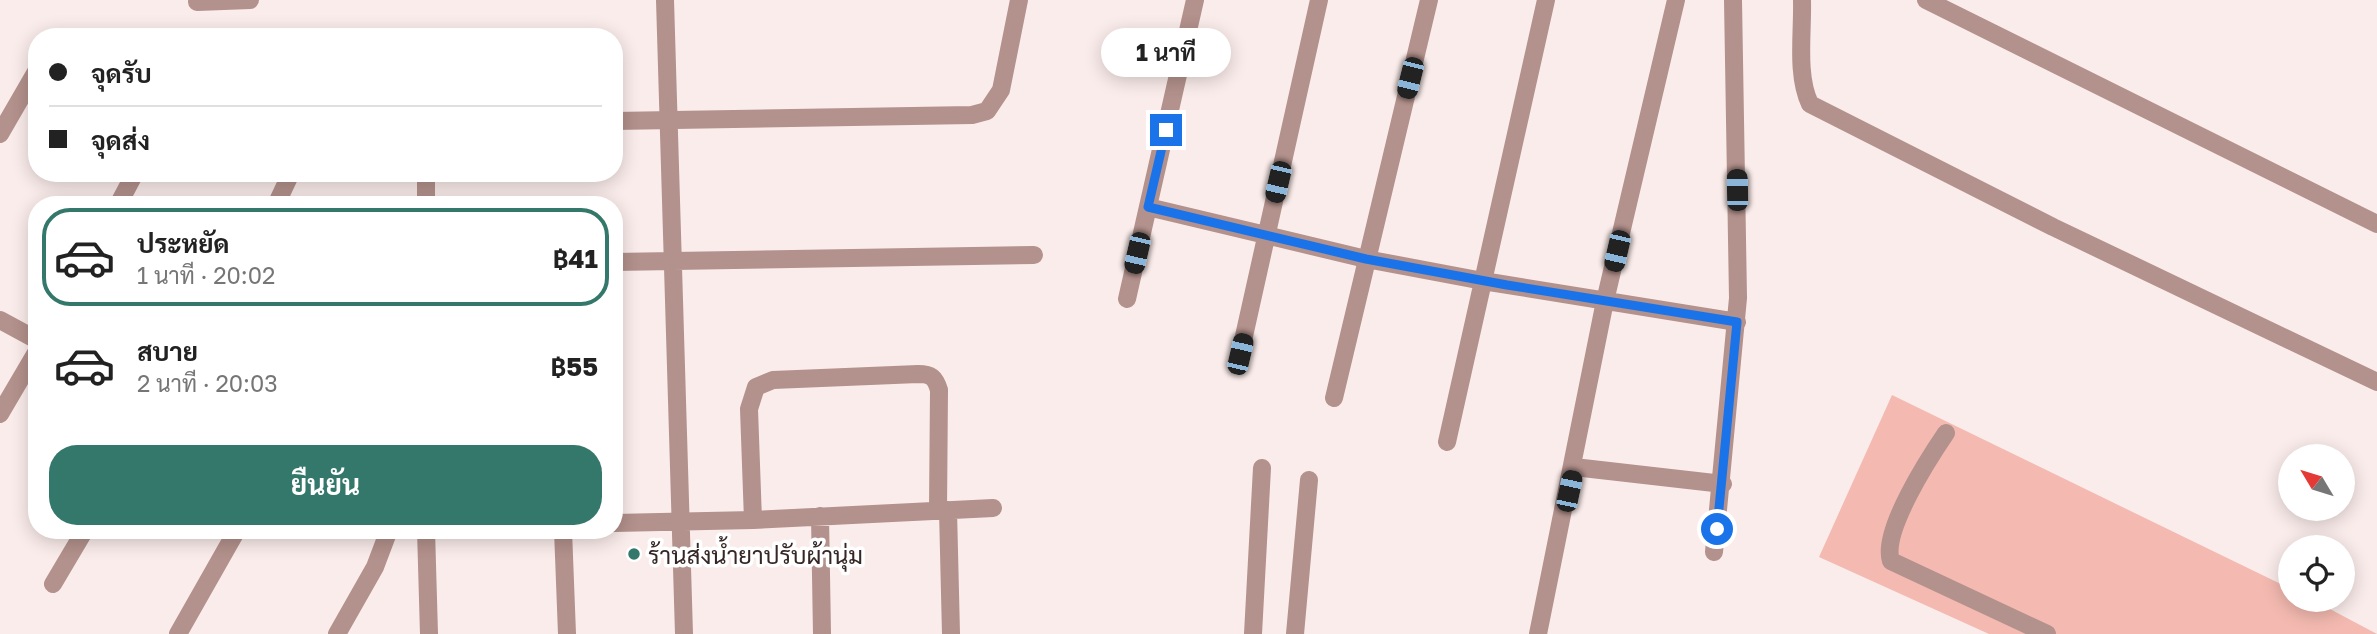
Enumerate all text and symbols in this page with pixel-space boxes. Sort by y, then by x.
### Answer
callout: 1 นาที [1101,29,1231,78]
text: 1 นาที [1136,38,1196,66]
car [1395,55,1426,101]
text: จุดรับ [91,58,152,89]
route end [1150,114,1182,146]
text: จุดส่ง [91,125,150,156]
car [1264,159,1293,205]
car [1727,169,1748,211]
icon: car [53,226,116,289]
text: ประหยัด [137,228,230,259]
car [1603,228,1632,274]
car [1123,230,1152,276]
text: ฿41 [553,243,598,274]
text: 1 นาที · 20:02 [137,261,275,289]
car [1226,331,1255,377]
icon: car [53,334,116,397]
text: สบาย [137,336,198,367]
text: ฿55 [551,351,598,382]
text: 2 นาที · 20:03 [137,369,278,397]
north arrow [2278,444,2356,522]
map controls [2278,444,2355,612]
button: ยืนยัน [49,445,602,525]
car [1555,468,1584,514]
route start [1701,513,1733,545]
button: locate [2278,535,2355,612]
place label: ร้านส่งน้ำยาปรับผ้านุ่ม [648,536,863,572]
marker: ร้านส่งน้ำยาปรับผ้านุ่ม [626,546,642,562]

